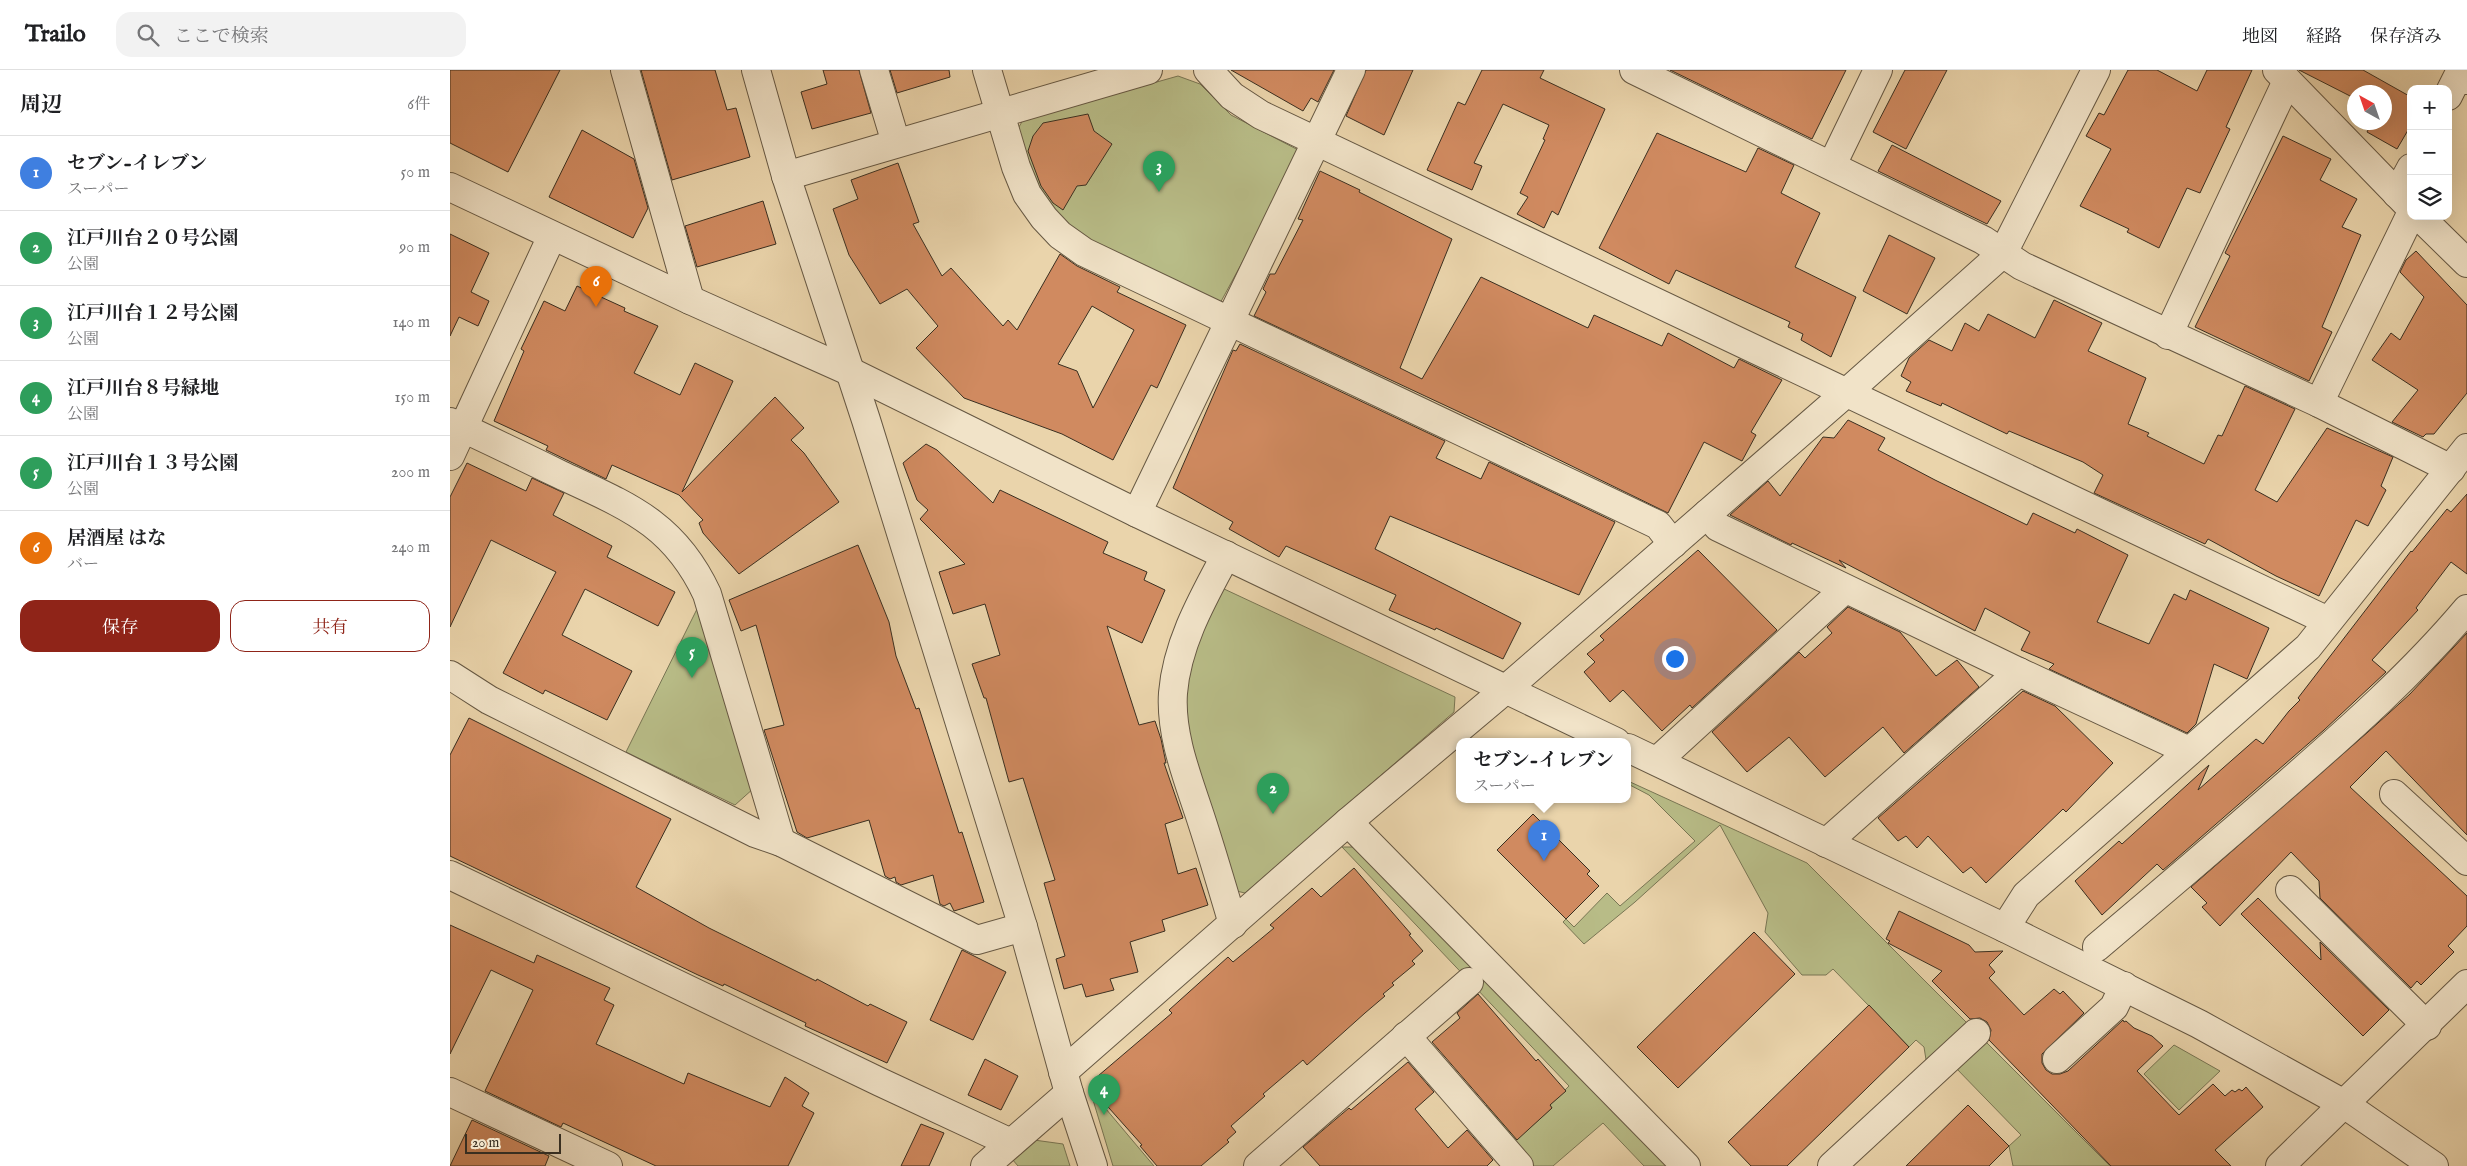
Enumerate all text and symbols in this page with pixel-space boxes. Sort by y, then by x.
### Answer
search box [116,12,466,57]
text: Trailo [25,19,86,50]
icon: search [134,21,162,49]
text: ここで検索 [174,25,269,49]
text: 地図 [2242,26,2278,49]
text: 経路 [2306,26,2342,49]
text: 保存済み [2370,26,2442,49]
north arrow [2347,85,2392,130]
map controls [2407,85,2452,220]
button: + [2407,85,2452,130]
text: 周辺 [20,92,62,119]
text: 6件 [407,95,430,115]
button: − [2407,130,2452,175]
pin: 3 [1143,151,1175,192]
text: セブン-イレブン [67,152,207,176]
text: 1 [33,163,39,183]
text: 50 m [401,163,430,183]
button: layers [2407,175,2452,220]
text: スーパー [67,180,129,200]
text: 江戸川台２０号公園 [67,227,238,251]
text: 2 [32,238,40,258]
text: 90 m [399,238,430,258]
text: 公園 [67,255,99,275]
pin: 6 [580,266,612,307]
text: 江戸川台１２号公園 [67,302,238,326]
text: 3 [33,313,39,333]
text: 140 m [392,313,430,333]
text: 公園 [67,330,99,350]
text: 江戸川台８号緑地 [67,377,219,401]
text: 4 [32,388,40,408]
text: 150 m [395,388,430,408]
text: 公園 [67,405,99,425]
text: 江戸川台１３号公園 [67,452,238,476]
text: 5 [33,463,39,483]
text: 200 m [391,463,430,483]
text: 公園 [67,480,99,500]
text: 居酒屋 はな [67,527,166,551]
text: 6 [33,538,39,558]
text: 240 m [391,538,430,558]
text: バー [67,555,99,575]
button: 保存 [20,600,220,652]
button: 共有 [230,600,430,652]
pin: 5 [676,637,708,678]
your location [1662,646,1688,672]
popup [1456,738,1631,803]
text: セブン-イレブン [1473,749,1614,773]
pin: 2 [1257,773,1289,814]
text: スーパー [1473,777,1536,797]
pin: 1 [1528,820,1560,861]
pin: 4 [1088,1074,1120,1115]
scale bar [465,1131,561,1154]
text: 20 m [472,1134,499,1152]

